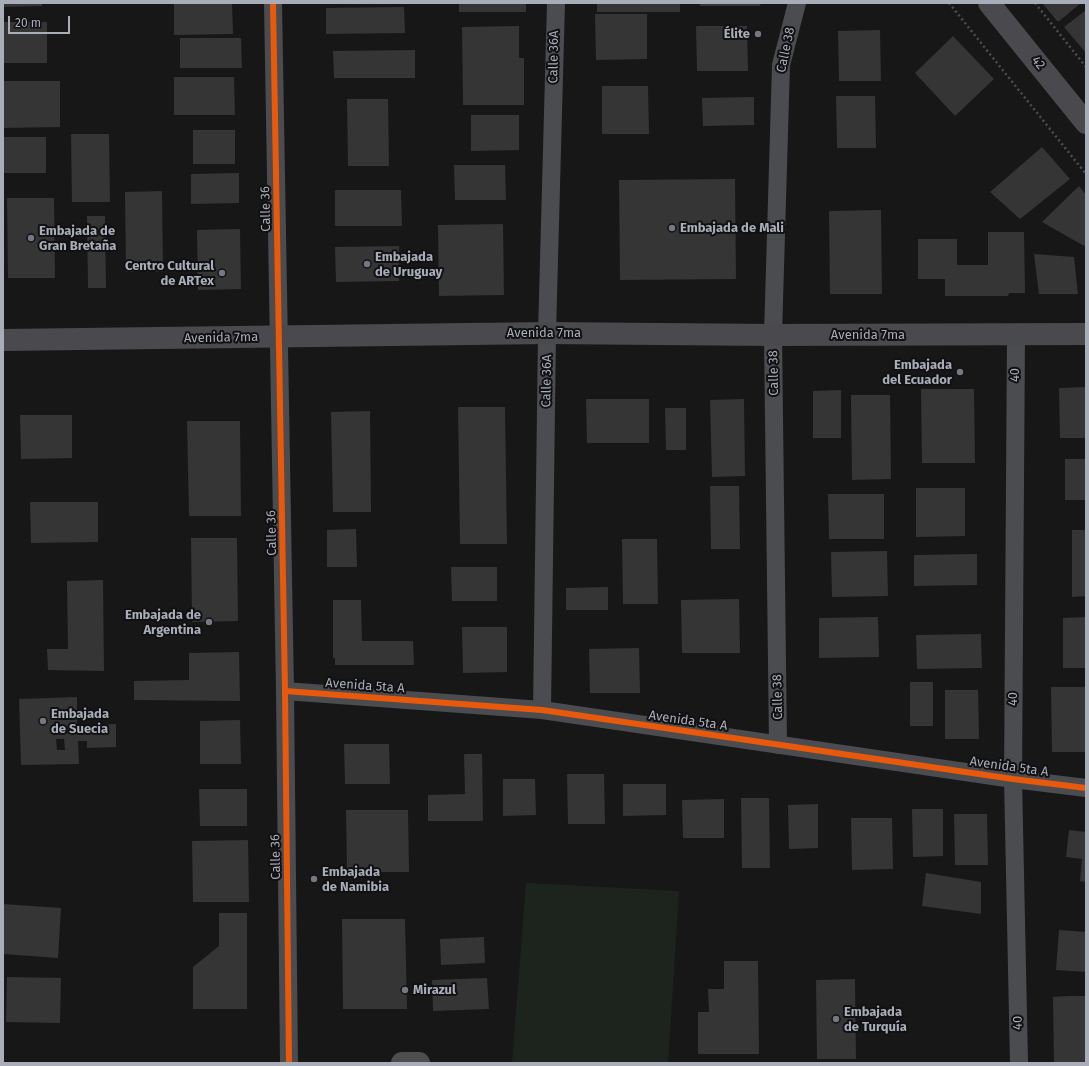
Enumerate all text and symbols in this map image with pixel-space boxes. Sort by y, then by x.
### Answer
scale bar [10,8,72,34]
text: 20 m [15,16,41,30]
place label: Élite [724,26,750,42]
street label: Calle 38 [774,26,798,74]
marker: Élite [753,29,763,39]
street label: Calle 36A [546,30,562,84]
street label: 42 [1028,53,1048,73]
street label: Calle 36 [258,186,274,232]
place label: Embajada de Mali [680,220,784,236]
place label: Embajada de Gran Bretaña [39,223,116,254]
marker: Embajada de Mali [667,223,677,233]
marker: Embajada de Gran Bretaña [26,233,36,243]
place label: Embajada de Uruguay [375,249,442,280]
place label: Centro Cultural de ARTex [125,258,214,289]
marker: Embajada de Uruguay [362,259,372,269]
marker: Centro Cultural de ARTex [217,268,227,278]
street label: Avenida 7ma [507,325,581,341]
street label: Avenida 7ma [831,327,905,343]
street label: Avenida 7ma [184,330,258,346]
street label: Calle 38 [766,350,782,396]
street label: Calle 36A [539,354,555,408]
place label: Embajada del Ecuador [882,357,952,388]
marker: Embajada del Ecuador [955,367,965,377]
street label: 40 [1007,368,1023,382]
street label: Calle 36 [264,510,280,556]
place label: Embajada de Argentina [125,607,201,638]
marker: Embajada de Argentina [204,617,214,627]
street label: Calle 38 [770,674,786,720]
street label: Avenida 5ta A [325,675,405,697]
street label: 40 [1005,692,1021,706]
place label: Embajada de Suecia [51,706,109,737]
street label: Avenida 5ta A [648,708,728,734]
marker: Embajada de Suecia [38,716,48,726]
street label: Avenida 5ta A [969,754,1049,780]
street label: Calle 36 [268,834,284,880]
place label: Embajada de Namibia [322,864,389,895]
marker: Embajada de Namibia [309,874,319,884]
place label: Mirazul [413,982,456,998]
marker: Mirazul [400,985,410,995]
place label: Embajada de Turquía [844,1004,907,1035]
marker: Embajada de Turquía [831,1014,841,1024]
street label: 40 [1010,1016,1026,1030]

